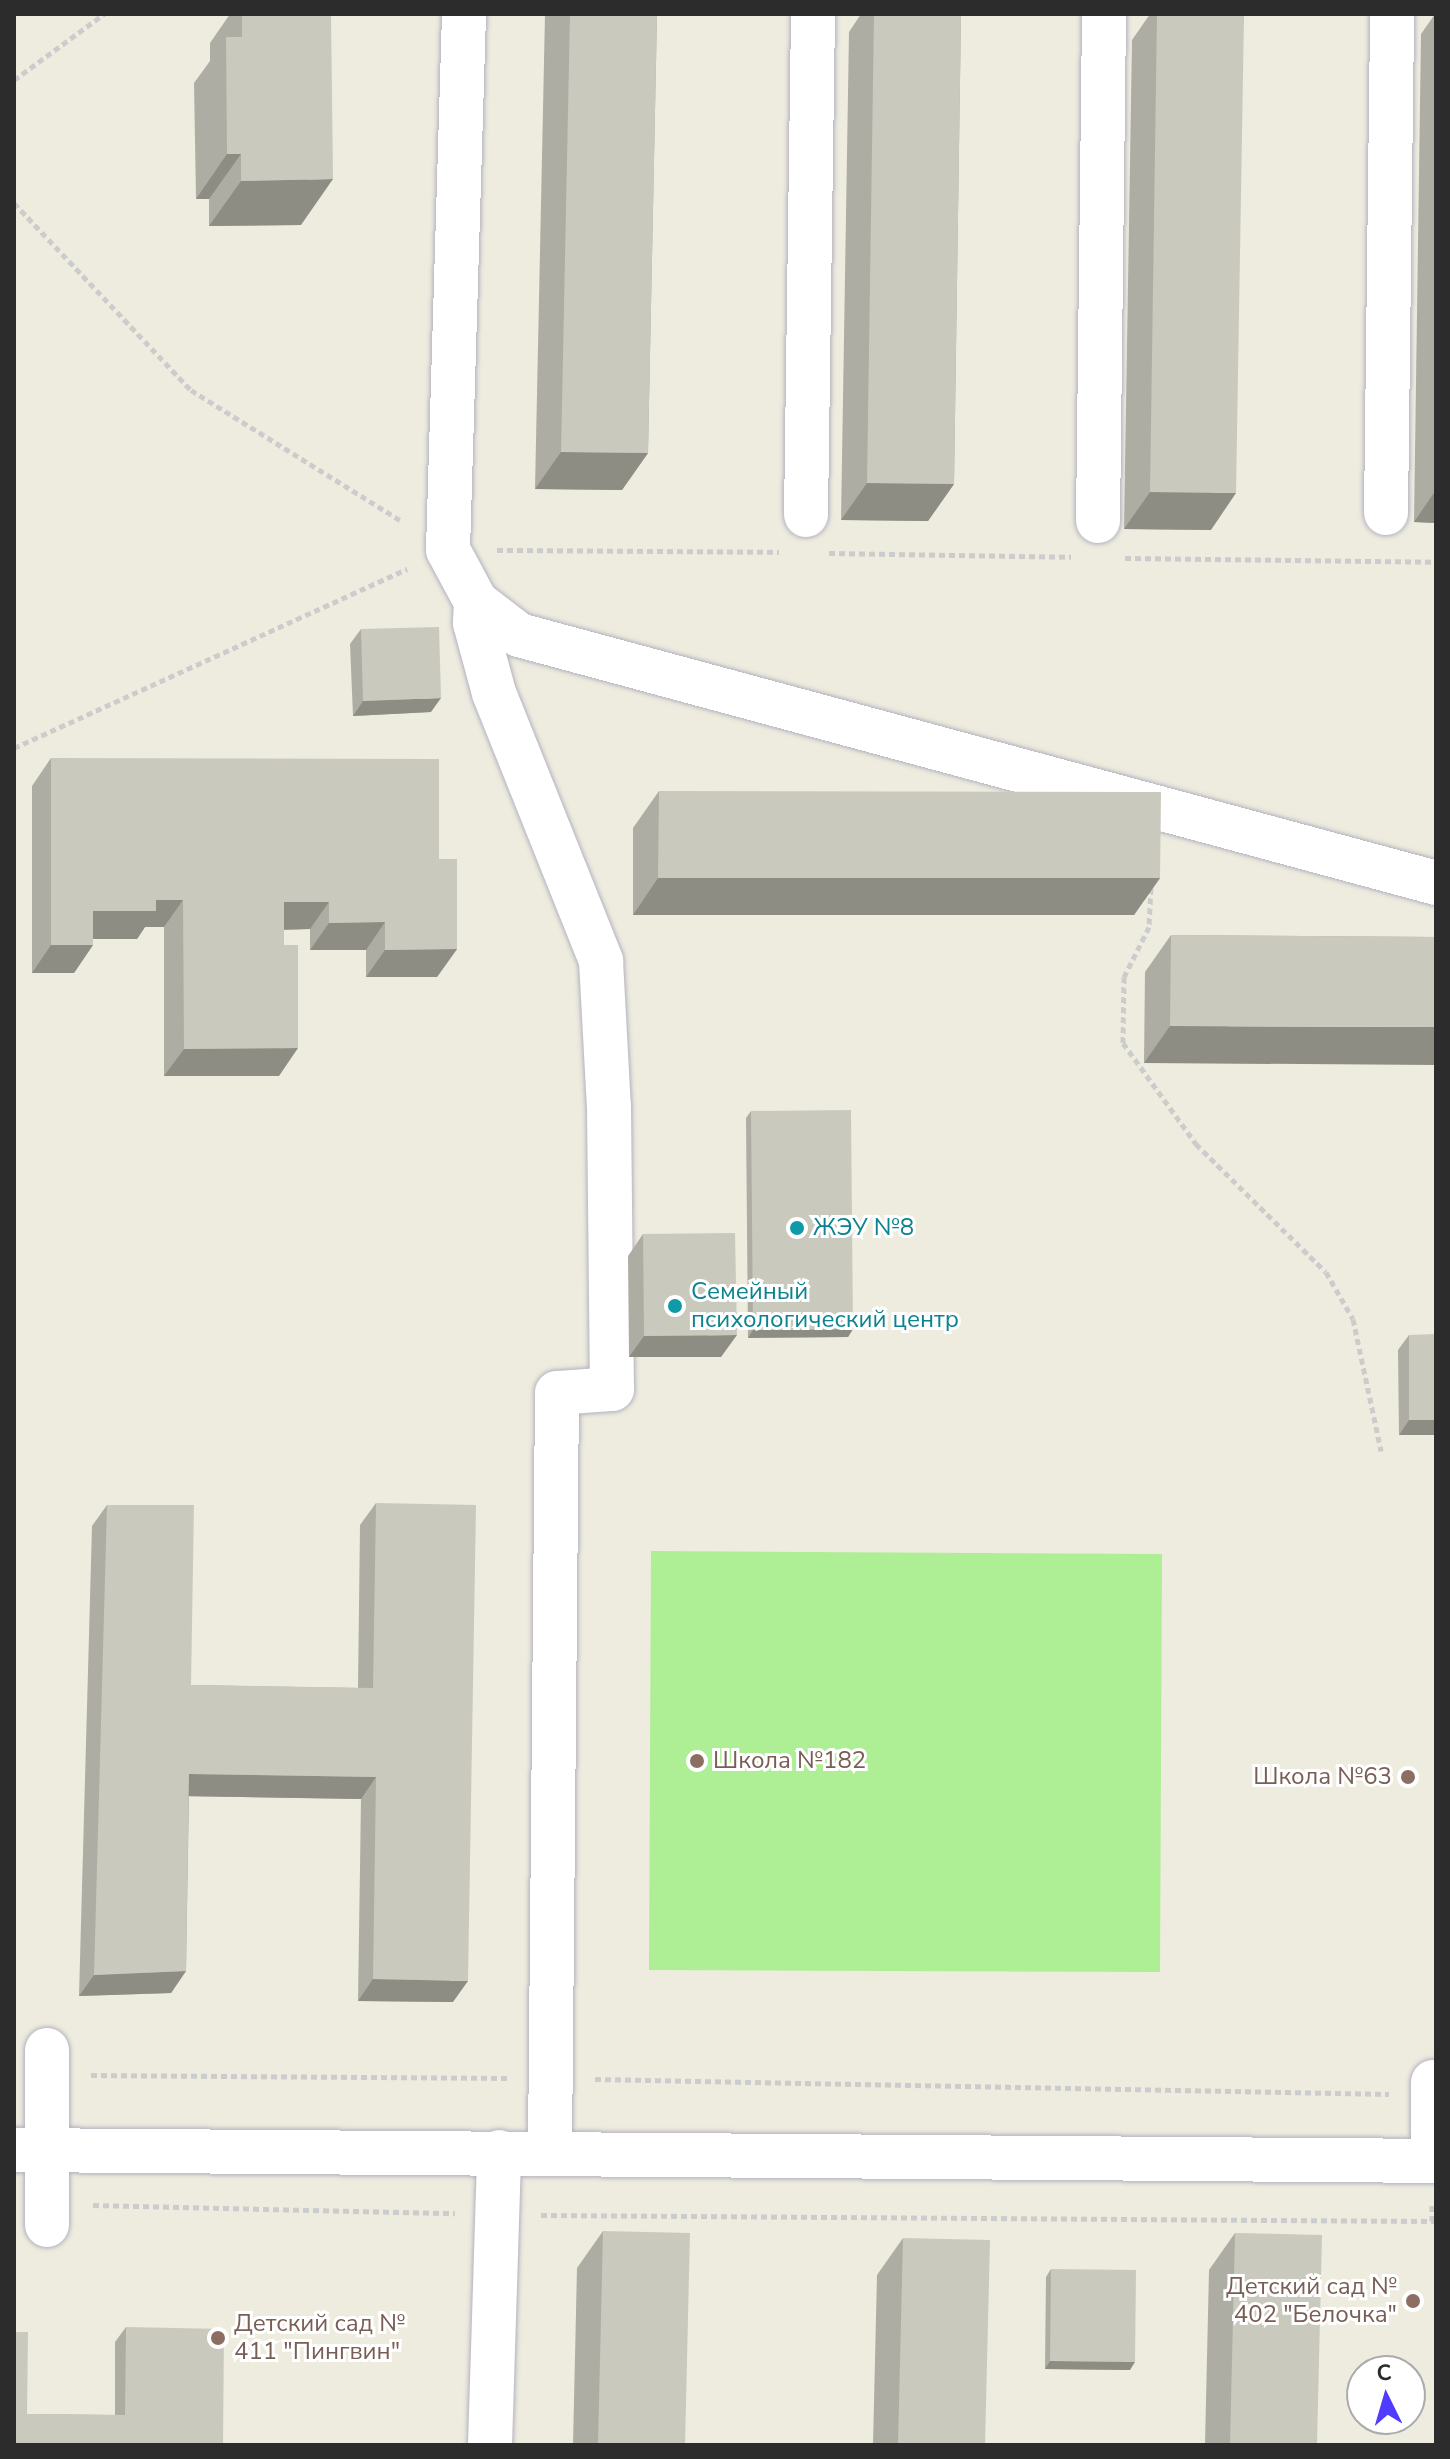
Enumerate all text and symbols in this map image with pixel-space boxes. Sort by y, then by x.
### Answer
place label: ЖЭУ №8 [813,1214,914,1242]
marker: ЖЭУ №8 [788,1219,806,1237]
place label: Семейный психологический центр [691,1278,959,1334]
marker: Семейный психологический центр [666,1297,684,1315]
place label: Школа №182 [713,1747,866,1775]
marker: Школа №182 [688,1752,706,1770]
place label: Школа №63 [1253,1763,1392,1791]
marker: Школа №63 [1399,1768,1417,1786]
place label: Детский сад № 402 "Белочка" [1226,2273,1397,2329]
marker: Детский сад № 402 "Белочка" [1404,2292,1422,2310]
place label: Детский сад № 411 "Пингвин" [234,2310,405,2366]
marker: Детский сад № 411 "Пингвин" [209,2329,227,2347]
north arrow [1346,2355,1426,2435]
text: С [1375,2357,1393,2389]

